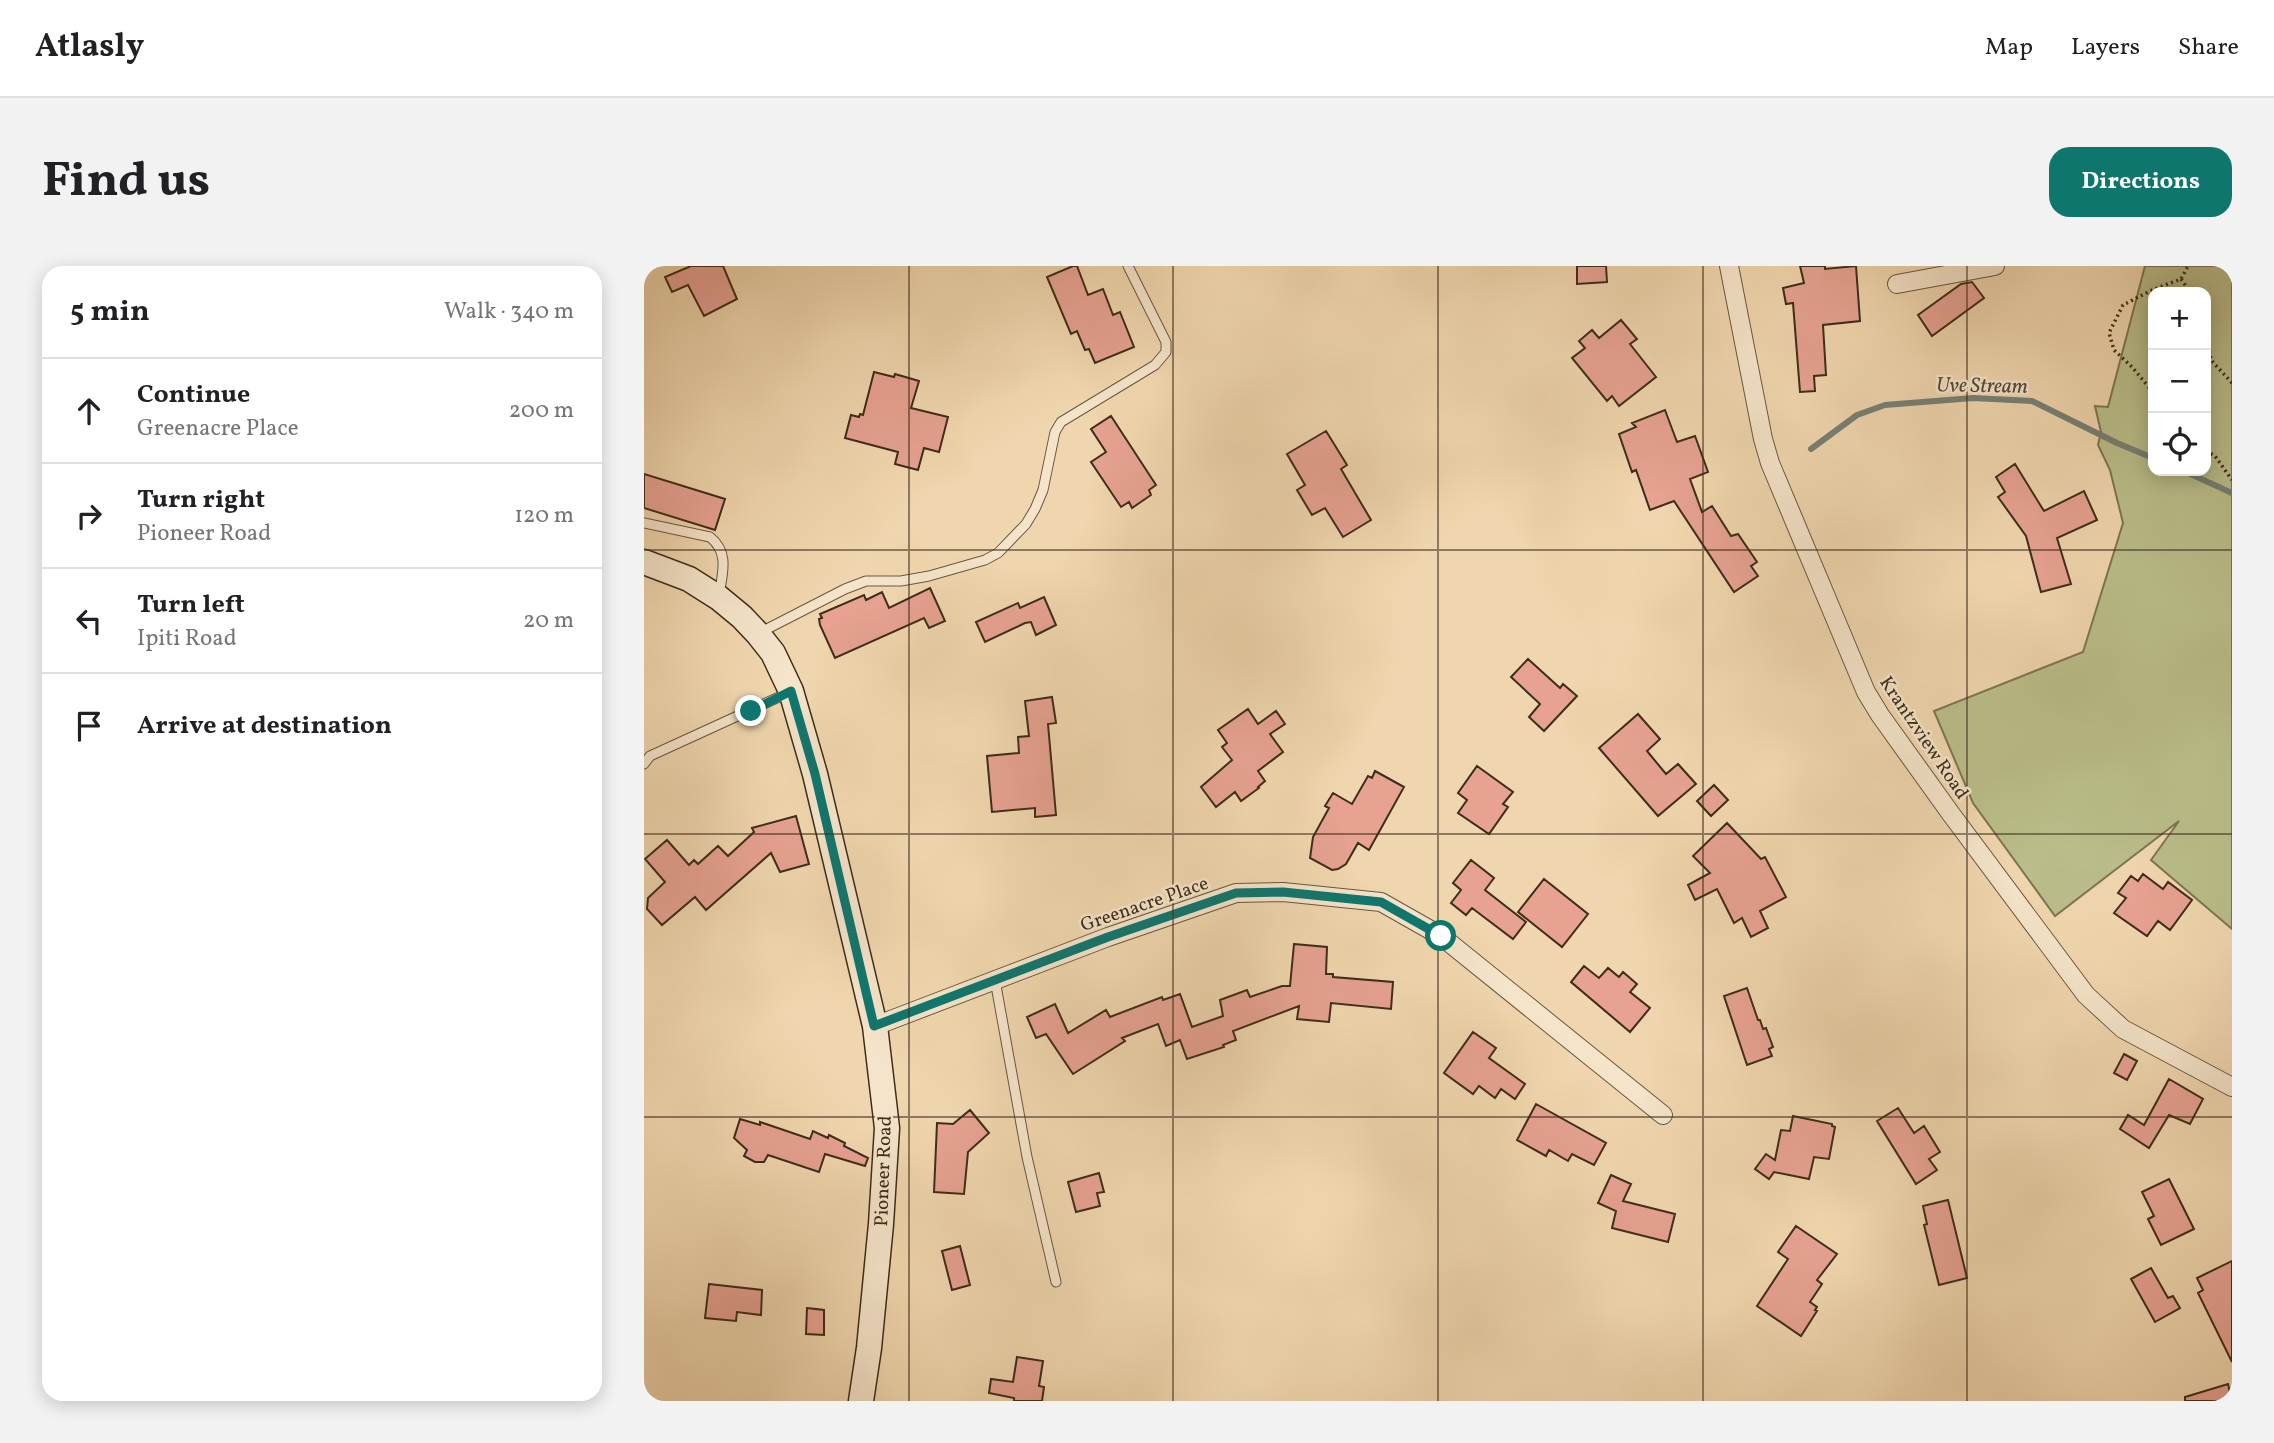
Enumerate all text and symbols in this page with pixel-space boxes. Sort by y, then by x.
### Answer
text: Atlasly [35,25,144,71]
text: Map [1985,31,2033,65]
text: Layers [2071,31,2140,65]
text: Share [2178,31,2239,65]
button: Directions [2049,147,2232,217]
text: Find us [42,148,210,217]
map controls [2148,287,2211,476]
button: + [2148,287,2211,350]
text: 5 min [70,291,150,333]
text: Walk · 340 m [444,296,574,328]
button: − [2148,350,2211,413]
water label: Uve Stream [1936,371,2028,402]
text: Continue [137,377,250,413]
icon: ahead [70,392,108,430]
text: 200 m [509,395,574,427]
text: Greenacre Place [137,413,299,445]
button: locate [2148,413,2211,476]
text: Turn right [137,482,265,518]
icon: right [70,497,108,535]
text: 120 m [514,500,574,532]
text: Pioneer Road [137,518,271,550]
text: Turn left [137,587,245,623]
icon: left [70,602,108,640]
text: 20 m [523,605,574,637]
text: Ipiti Road [137,623,237,655]
street label: Krantzview Road [1873,671,1974,805]
route end [735,695,766,726]
icon: arrive [70,707,108,745]
text: Arrive at destination [137,708,392,744]
street label: Greenacre Place [1077,871,1212,939]
route start [1425,920,1456,951]
street label: Pioneer Road [869,1115,899,1227]

